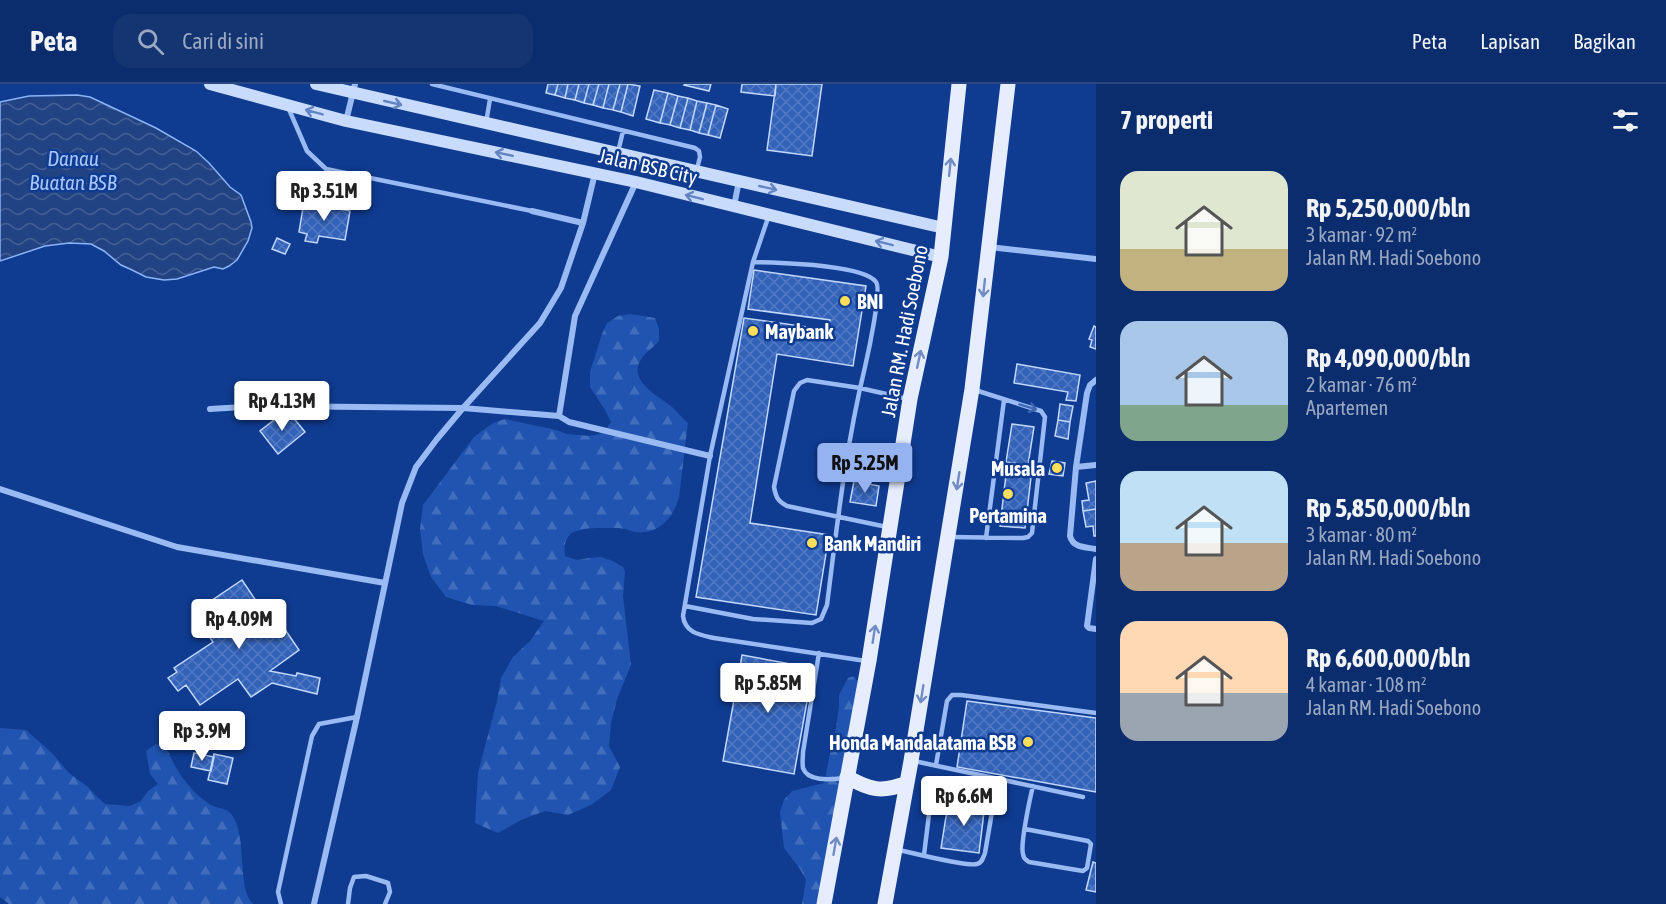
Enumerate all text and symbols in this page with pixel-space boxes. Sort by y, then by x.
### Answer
search box [113,14,533,68]
text: Peta [30,25,77,57]
icon: search [134,25,167,58]
text: Cari di sini [182,28,264,54]
text: Peta [1412,29,1447,53]
text: Lapisan [1480,29,1540,53]
text: Bagikan [1573,29,1636,53]
one-way arrow [384,97,403,109]
icon: filters [1609,104,1642,137]
text: 7 properti [1120,105,1213,135]
one-way arrow [305,106,324,117]
street label: Jalan BSB City [596,143,700,189]
water label: Danau Buatan BSB [29,146,117,194]
one-way arrow [495,148,514,159]
one-way arrow [945,157,956,177]
pin: Rp 3.51M [262,171,386,222]
text: Rp 3.51M [290,179,358,202]
one-way arrow [758,182,777,194]
one-way arrow [685,190,704,202]
text: Rp 5,250,000/bln [1306,193,1470,223]
icon: home [1168,195,1240,267]
text: 3 kamar · 92 m² [1306,223,1417,246]
one-way arrow [875,236,894,248]
street label: Jalan RM. Hadi Soebono [876,243,932,419]
text: Jalan RM. Hadi Soebono [1306,246,1481,269]
one-way arrow [978,278,989,297]
place label: BNI [857,290,883,313]
marker: BNI [838,294,852,308]
place label: Maybank [765,320,833,343]
marker: Maybank [746,324,760,338]
text: Rp 4,090,000/bln [1306,343,1470,373]
icon: home [1168,345,1240,417]
one-way arrow [914,349,925,369]
text: 2 kamar · 76 m² [1306,373,1417,396]
pin: Rp 4.13M [220,381,344,432]
text: Rp 4.13M [248,389,316,412]
text: Apartemen [1306,396,1388,419]
one-way arrow [1018,402,1037,413]
pin: Rp 5.25M [803,443,927,494]
text: Rp 5.25M [831,451,899,474]
place label: Musala [991,457,1045,480]
marker: Musala [1050,461,1064,475]
one-way arrow [952,471,963,491]
marker: Pertamina [1001,487,1015,501]
text: Rp 5,850,000/bln [1306,493,1470,523]
icon: home [1168,495,1240,567]
place label: Pertamina [969,504,1047,527]
text: 3 kamar · 80 m² [1306,523,1417,546]
place label: Bank Mandiri [824,532,921,555]
marker: Bank Mandiri [805,536,819,550]
text: Jalan RM. Hadi Soebono [1306,546,1481,569]
pin: Rp 4.09M [177,599,301,650]
text: Rp 4.09M [205,607,273,630]
one-way arrow [868,625,879,644]
text: Rp 6,600,000/bln [1306,643,1470,673]
icon: home [1168,645,1240,717]
pin: Rp 5.85M [706,663,830,714]
text: Rp 5.85M [734,671,802,694]
text: 4 kamar · 108 m² [1306,673,1427,696]
one-way arrow [917,684,928,704]
text: Jalan RM. Hadi Soebono [1306,696,1481,719]
pin: Rp 3.9M [147,711,257,762]
text: Rp 3.9M [173,719,231,742]
place label: Honda Mandalatama BSB [829,731,1017,754]
marker: Honda Mandalatama BSB [1021,735,1035,749]
pin: Rp 6.6M [909,776,1019,827]
text: Rp 6.6M [935,784,993,807]
one-way arrow [830,837,841,857]

